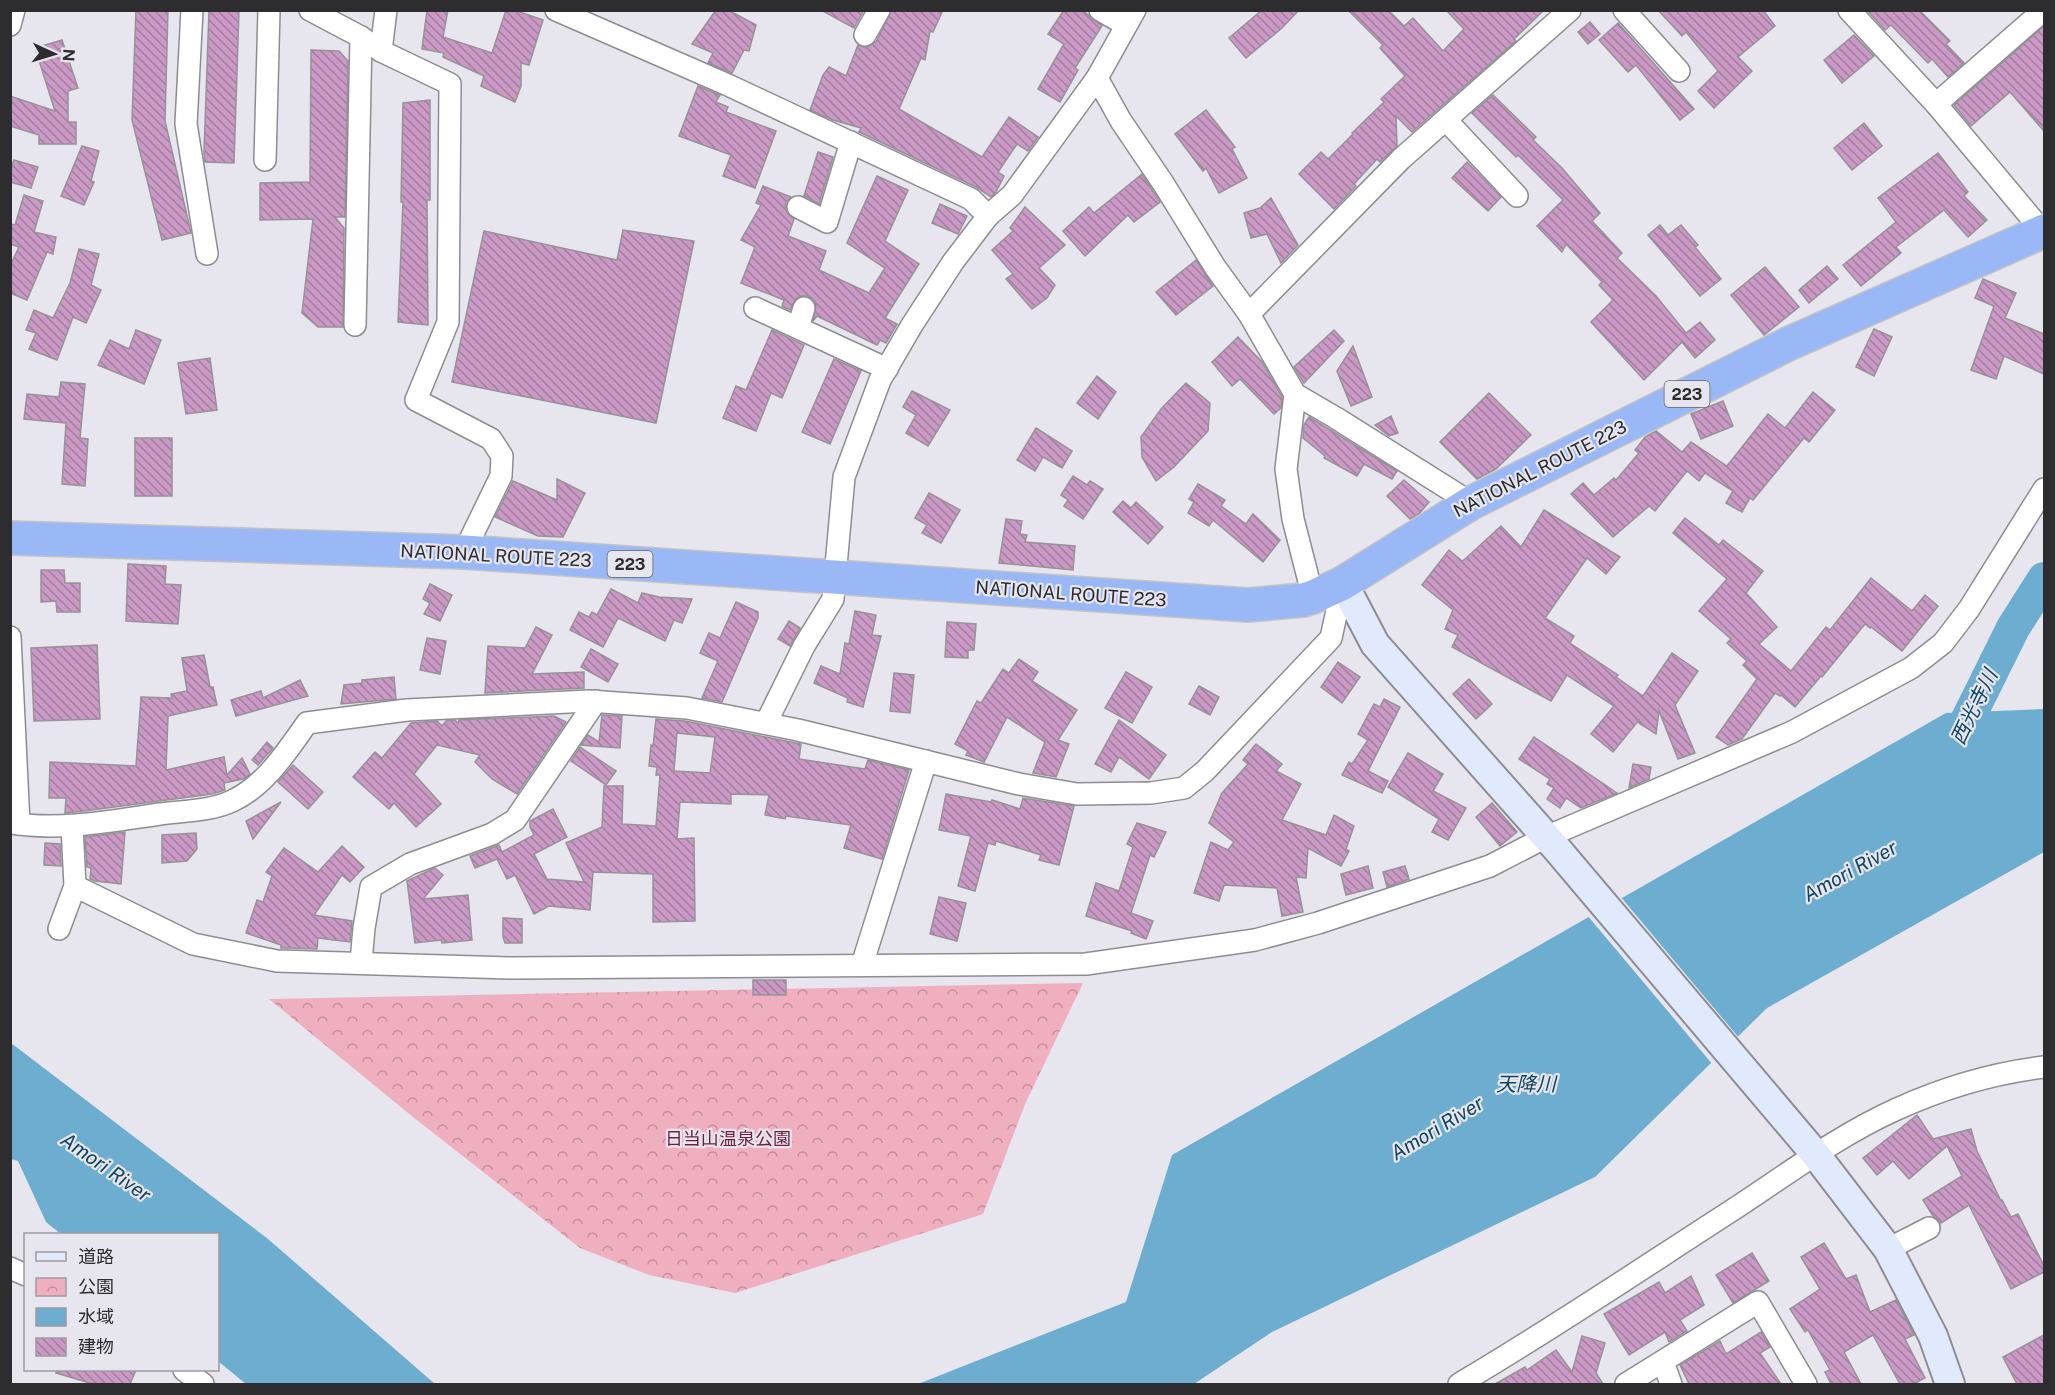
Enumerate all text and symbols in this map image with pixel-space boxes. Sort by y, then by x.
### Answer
north arrow [24,24,84,84]
text: N [59,48,78,62]
road number: 223 [1664,381,1710,407]
street label: NATIONAL ROUTE 223 [1450,416,1630,521]
street label: NATIONAL ROUTE 223 [400,540,592,571]
road number: 223 [608,551,652,577]
street label: NATIONAL ROUTE 223 [975,576,1167,611]
water label: 西光寺川 [1946,664,2003,748]
water label: Amori River [1799,835,1902,907]
water label: 天降川 [1496,1072,1558,1096]
water label: Amori River [1386,1091,1488,1165]
water label: Amori River [56,1127,156,1207]
park label: 日当山温泉公園 [665,1128,791,1149]
legend [24,1233,219,1371]
text: 道路 [78,1246,114,1267]
text: 公園 [78,1276,114,1297]
text: 水域 [78,1306,114,1327]
text: 建物 [78,1336,114,1357]

